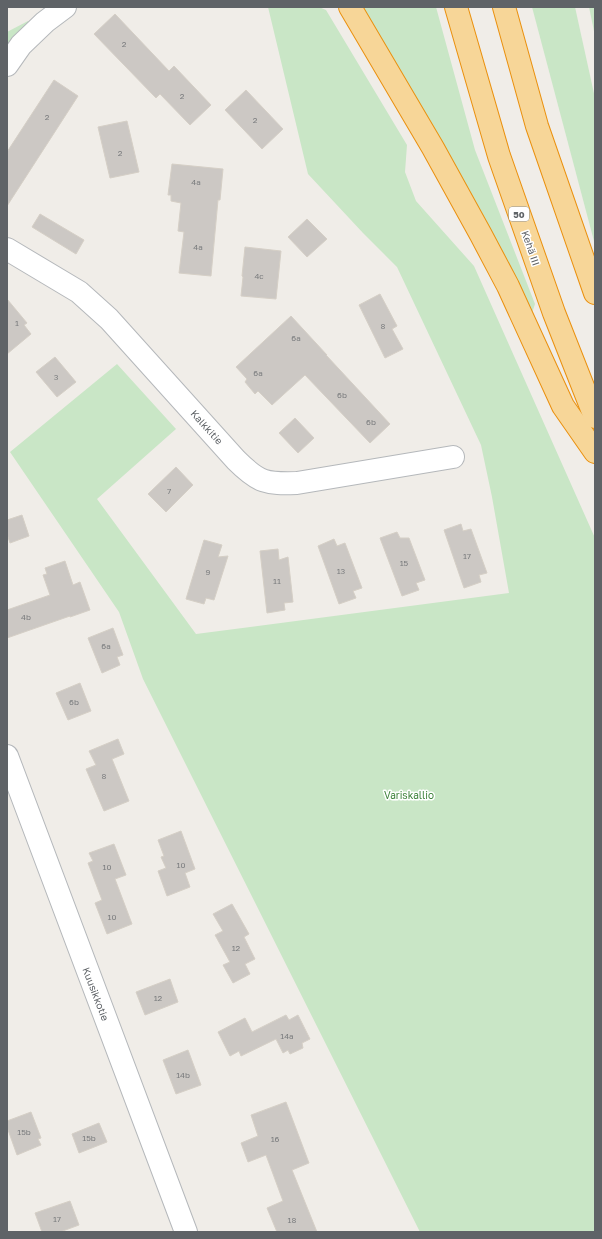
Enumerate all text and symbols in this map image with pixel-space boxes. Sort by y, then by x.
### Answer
house number: 2 [122,39,127,49]
house number: 2 [180,91,185,101]
house number: 2 [45,112,50,122]
house number: 2 [253,115,258,125]
house number: 2 [118,148,123,158]
house number: 4a [191,177,201,187]
road number: 50 [509,207,529,221]
street label: Kehä III [519,229,543,267]
house number: 4a [193,242,203,252]
house number: 4c [254,271,264,281]
house number: 1 [15,318,19,328]
house number: 8 [381,321,386,331]
house number: 6a [291,333,301,343]
house number: 6a [253,368,263,378]
house number: 3 [54,372,59,382]
house number: 6b [337,390,347,400]
street label: Kalkkitie [188,407,226,447]
house number: 6b [366,417,376,427]
house number: 7 [167,486,171,496]
house number: 17 [463,551,471,561]
house number: 15 [400,558,409,568]
house number: 13 [337,566,346,576]
house number: 9 [206,567,211,577]
house number: 11 [273,576,281,586]
house number: 4b [21,612,31,622]
house number: 6a [101,641,111,651]
house number: 6b [69,697,79,707]
house number: 8 [102,771,107,781]
park label: Variskallio [384,789,434,801]
house number: 10 [177,860,185,870]
house number: 10 [103,862,111,872]
house number: 10 [108,912,116,922]
house number: 12 [232,943,241,953]
street label: Kuusikkotie [80,966,112,1023]
house number: 12 [154,993,163,1003]
house number: 14a [280,1031,294,1041]
house number: 14b [176,1070,190,1080]
house number: 15b [17,1127,31,1137]
house number: 15b [82,1133,96,1143]
house number: 16 [271,1134,280,1144]
house number: 17 [53,1214,61,1224]
house number: 18 [288,1215,296,1225]

